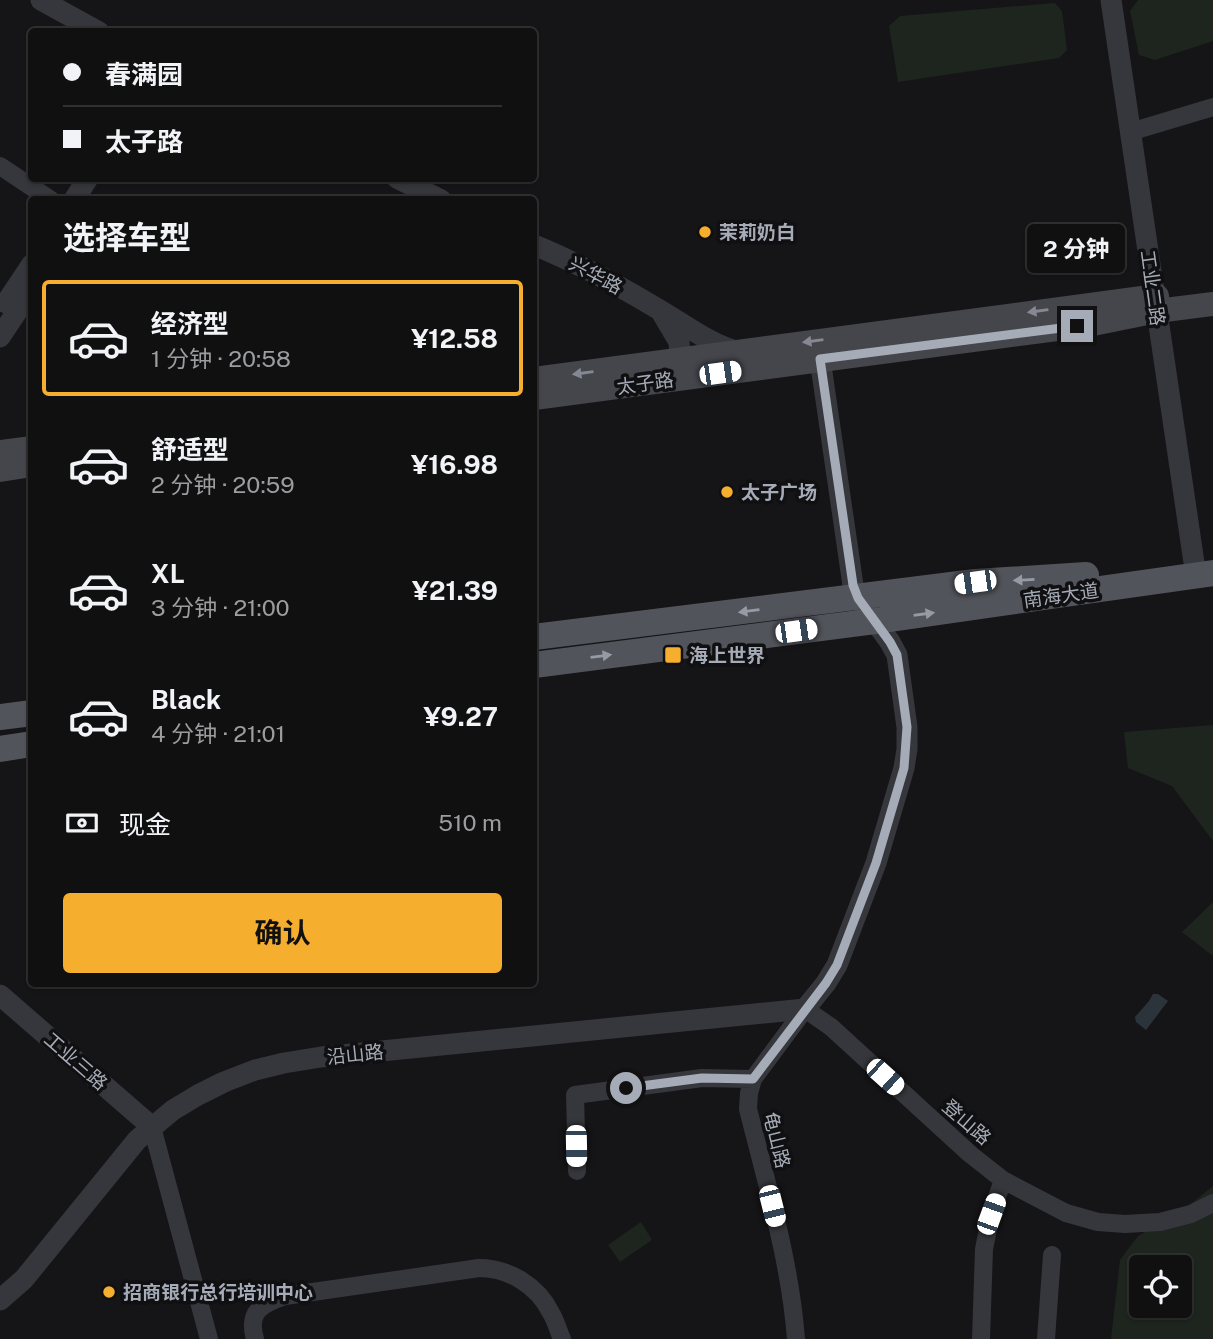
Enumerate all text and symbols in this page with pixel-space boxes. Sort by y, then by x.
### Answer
text: 春满园 [105,59,183,90]
text: 太子路 [105,126,183,157]
text: 选择车型 [63,219,191,256]
place label: 茉莉奶白 [719,221,795,243]
marker: 茉莉奶白 [697,224,713,240]
callout: 2 分钟 [1028,224,1126,274]
text: 2 分钟 [1043,235,1109,262]
street label: 工业二路 [1137,249,1169,327]
street label: 兴华路 [566,252,626,298]
one-way arrow [1027,306,1049,317]
icon: car [67,307,130,370]
text: 经济型 [151,308,229,339]
route end [1061,310,1093,342]
text: ¥12.58 [411,323,498,354]
one-way arrow [802,336,824,347]
text: 1 分钟 · 20:58 [151,345,291,372]
car [698,360,743,386]
one-way arrow [572,367,594,378]
street label: 太子路 [615,368,675,398]
icon: car [67,433,130,496]
text: 舒适型 [151,434,229,465]
text: ¥16.98 [411,449,498,480]
text: 2 分钟 · 20:59 [151,471,295,498]
place label: 太子广场 [741,481,817,503]
marker: 太子广场 [719,484,735,500]
text: XL [151,558,185,589]
icon: car [67,559,130,622]
car [953,569,998,595]
one-way arrow [1012,574,1034,585]
text: ¥21.39 [412,575,498,606]
street label: 南海大道 [1022,579,1100,611]
text: 3 分钟 · 21:00 [151,594,290,621]
one-way arrow [738,606,760,617]
one-way arrow [913,608,935,619]
car [774,618,819,644]
place label: 海上世界 [689,644,765,666]
marker: 海上世界 [663,645,683,665]
one-way arrow [591,651,613,662]
text: Black [151,684,221,715]
icon: car [67,685,130,748]
text: ¥9.27 [423,701,498,732]
text: 4 分钟 · 21:01 [151,720,285,747]
icon: cash [63,804,101,842]
text: 现金 [119,809,171,840]
text: 510 m [438,809,502,836]
button: 确认 [63,893,502,973]
street label: 工业三路 [40,1028,112,1094]
street label: 沿山路 [325,1040,385,1068]
car [863,1055,908,1099]
route start [610,1072,642,1104]
street label: 登山路 [938,1095,996,1149]
street label: 龟山路 [759,1110,795,1170]
car [566,1125,587,1167]
car [757,1183,788,1229]
car [974,1191,1009,1237]
map controls [1129,1255,1192,1318]
button: locate [1129,1255,1192,1318]
place label: 招商银行总行培训中心 [123,1281,313,1303]
marker: 招商银行总行培训中心 [101,1284,117,1300]

